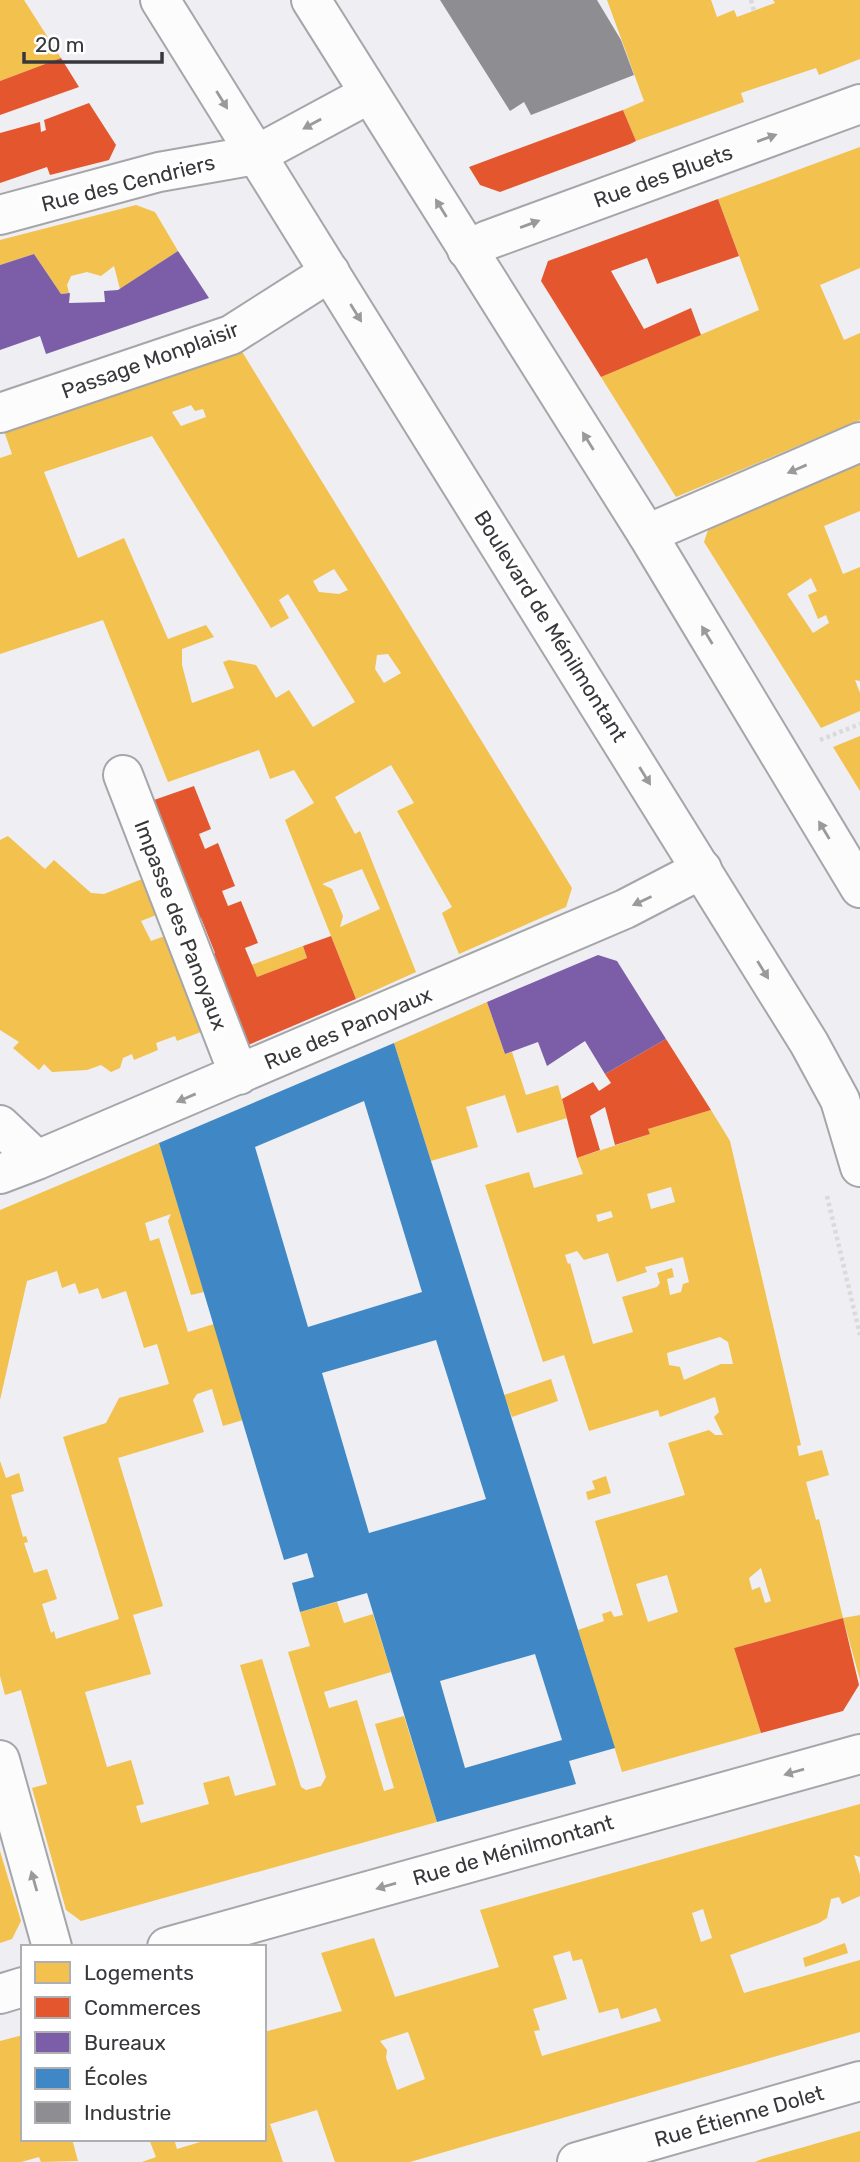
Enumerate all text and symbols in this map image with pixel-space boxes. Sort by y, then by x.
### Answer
scale bar [24,21,163,65]
text: 20 m [35,32,84,57]
one-way arrow [215,90,228,109]
one-way arrow [303,118,322,130]
one-way arrow [756,132,777,143]
street label: Rue des Bluets [590,139,736,213]
street label: Rue des Cendriers [39,149,217,217]
one-way arrow [434,198,447,217]
one-way arrow [519,218,540,229]
one-way arrow [349,303,362,323]
street label: Passage Monplaisir [58,316,242,404]
one-way arrow [582,432,595,451]
one-way arrow [787,463,807,475]
street label: Boulevard de Ménilmontant [469,506,633,746]
one-way arrow [701,626,714,645]
one-way arrow [638,767,651,786]
street label: Impasse des Panoyaux [129,816,233,1034]
one-way arrow [818,821,831,840]
one-way arrow [632,895,652,907]
one-way arrow [757,961,770,980]
street label: Rue des Panoyaux [261,981,435,1075]
one-way arrow [175,1092,196,1103]
one-way arrow [783,1768,804,1778]
street label: Rue de Ménilmontant [410,1809,616,1891]
one-way arrow [28,1870,38,1891]
one-way arrow [375,1881,396,1891]
legend [21,1945,266,2141]
text: Logements [84,1960,194,1985]
text: Commerces [84,1995,201,2020]
text: Bureaux [84,2030,166,2055]
text: Écoles [84,2065,148,2090]
street label: Rue Étienne Dolet [652,2080,826,2152]
text: Industrie [84,2100,171,2125]

